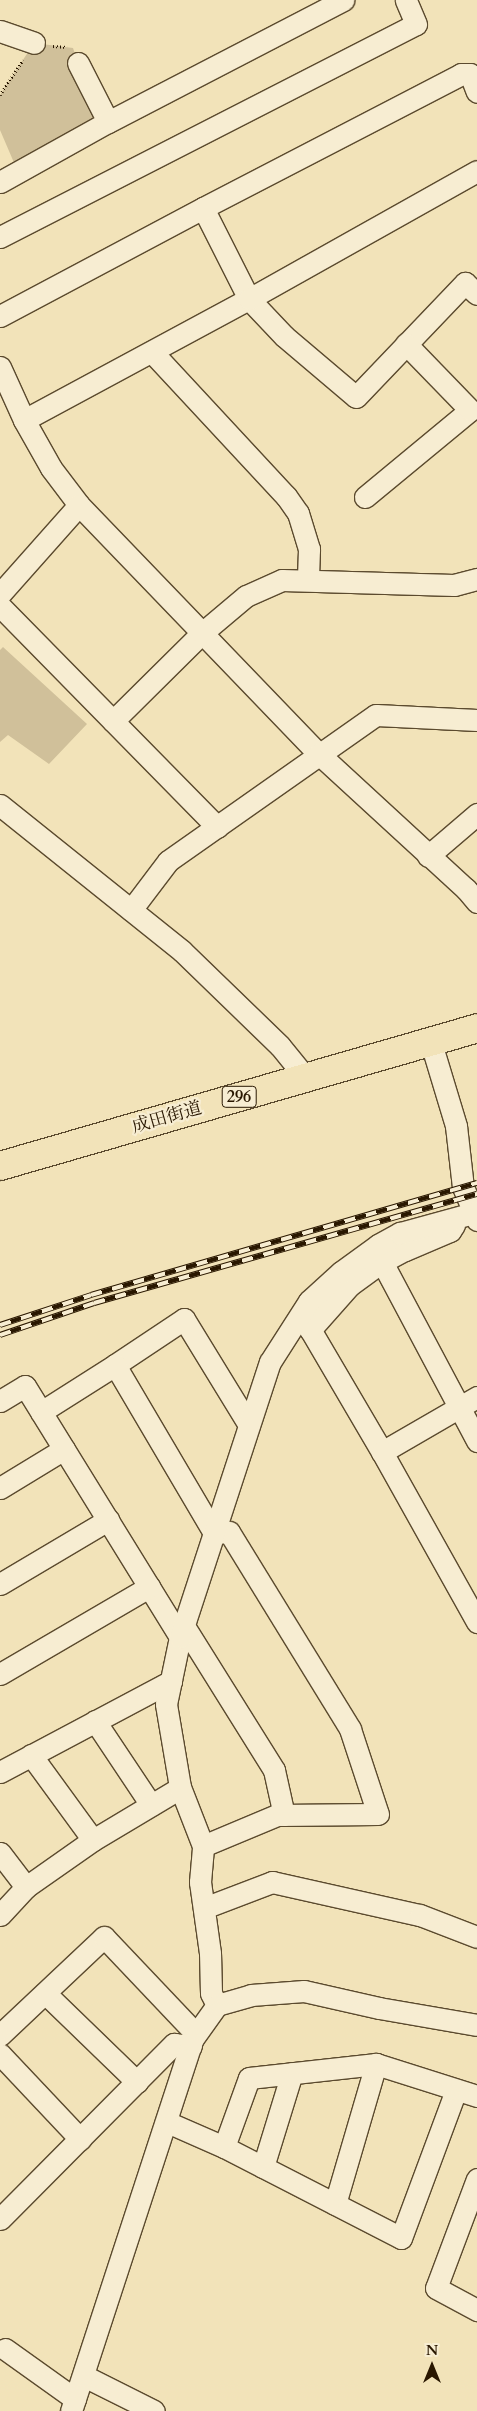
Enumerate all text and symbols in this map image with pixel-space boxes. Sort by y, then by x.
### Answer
road number: 296 [222,1084,256,1110]
street label: 成田街道 [129,1098,205,1138]
north arrow [407,2341,457,2391]
text: N [426,2341,438,2360]

